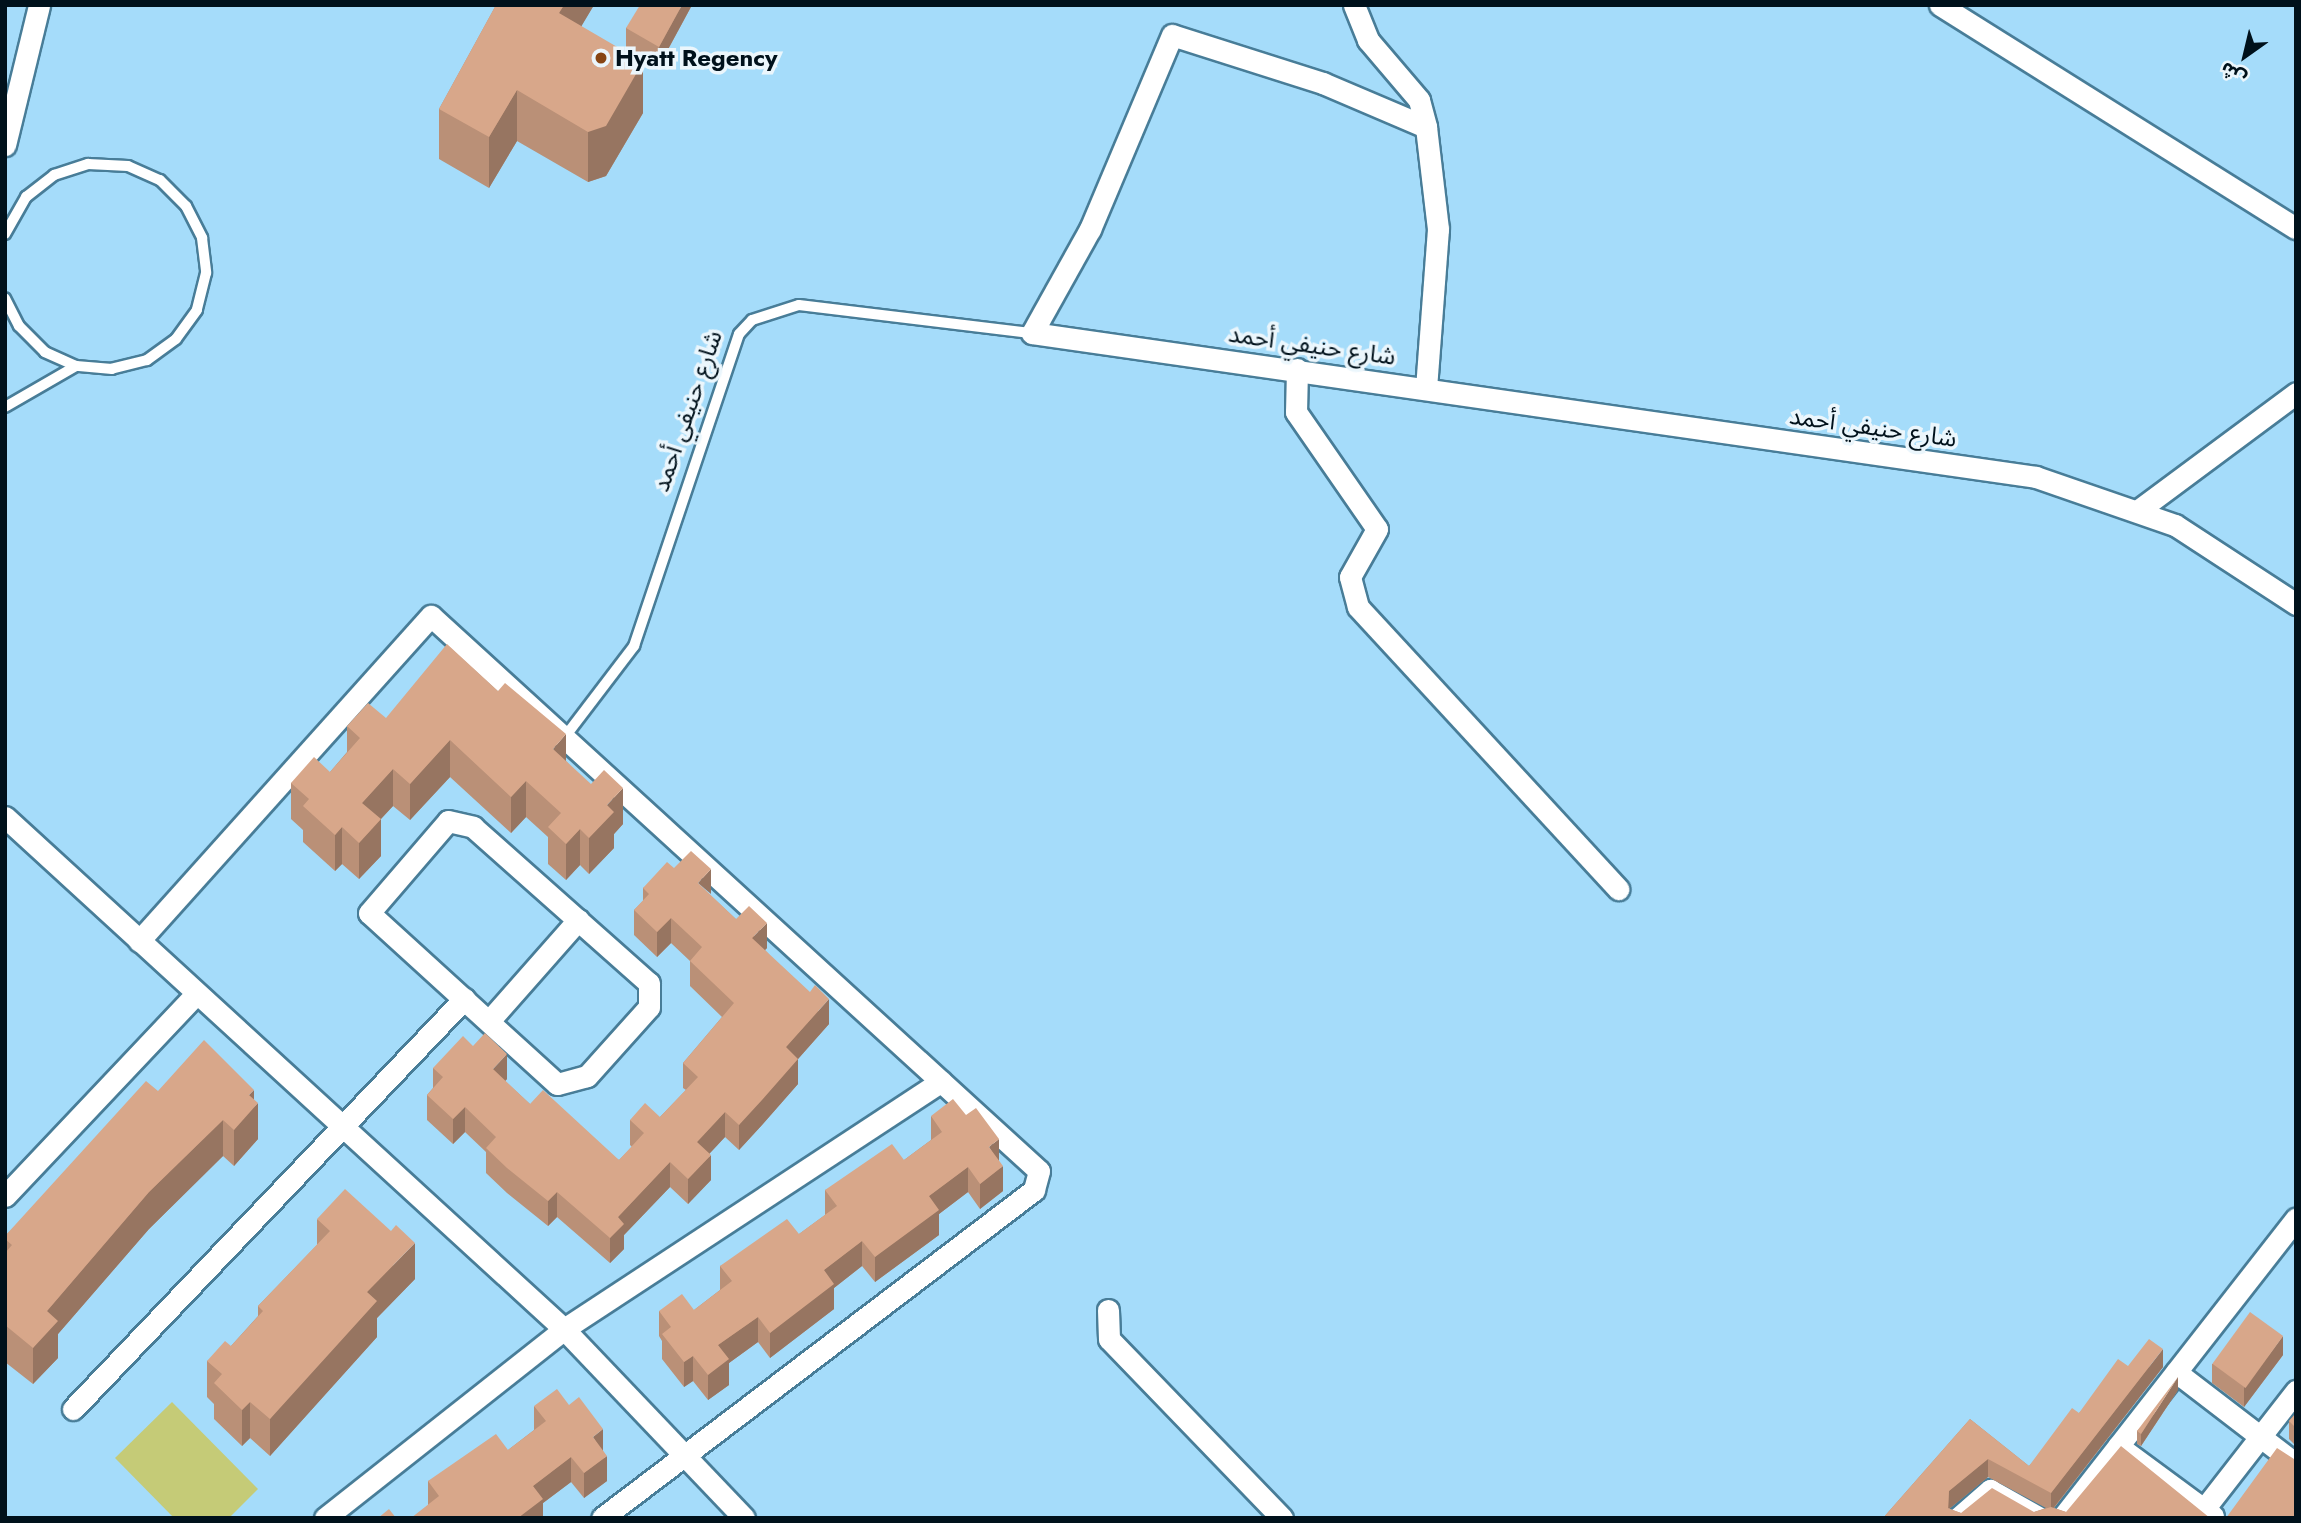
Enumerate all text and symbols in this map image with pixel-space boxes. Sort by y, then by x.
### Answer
north arrow [2210,21,2280,91]
place label: Hyatt Regency [615,44,778,72]
marker: Hyatt Regency [593,50,609,66]
text: ش [2215,55,2251,92]
street label: شارع حنيفي أحمد [1227,319,1397,371]
street label: شارع حنيفي أحمد [646,327,728,495]
street label: شارع حنيفي أحمد [1788,401,1958,453]

